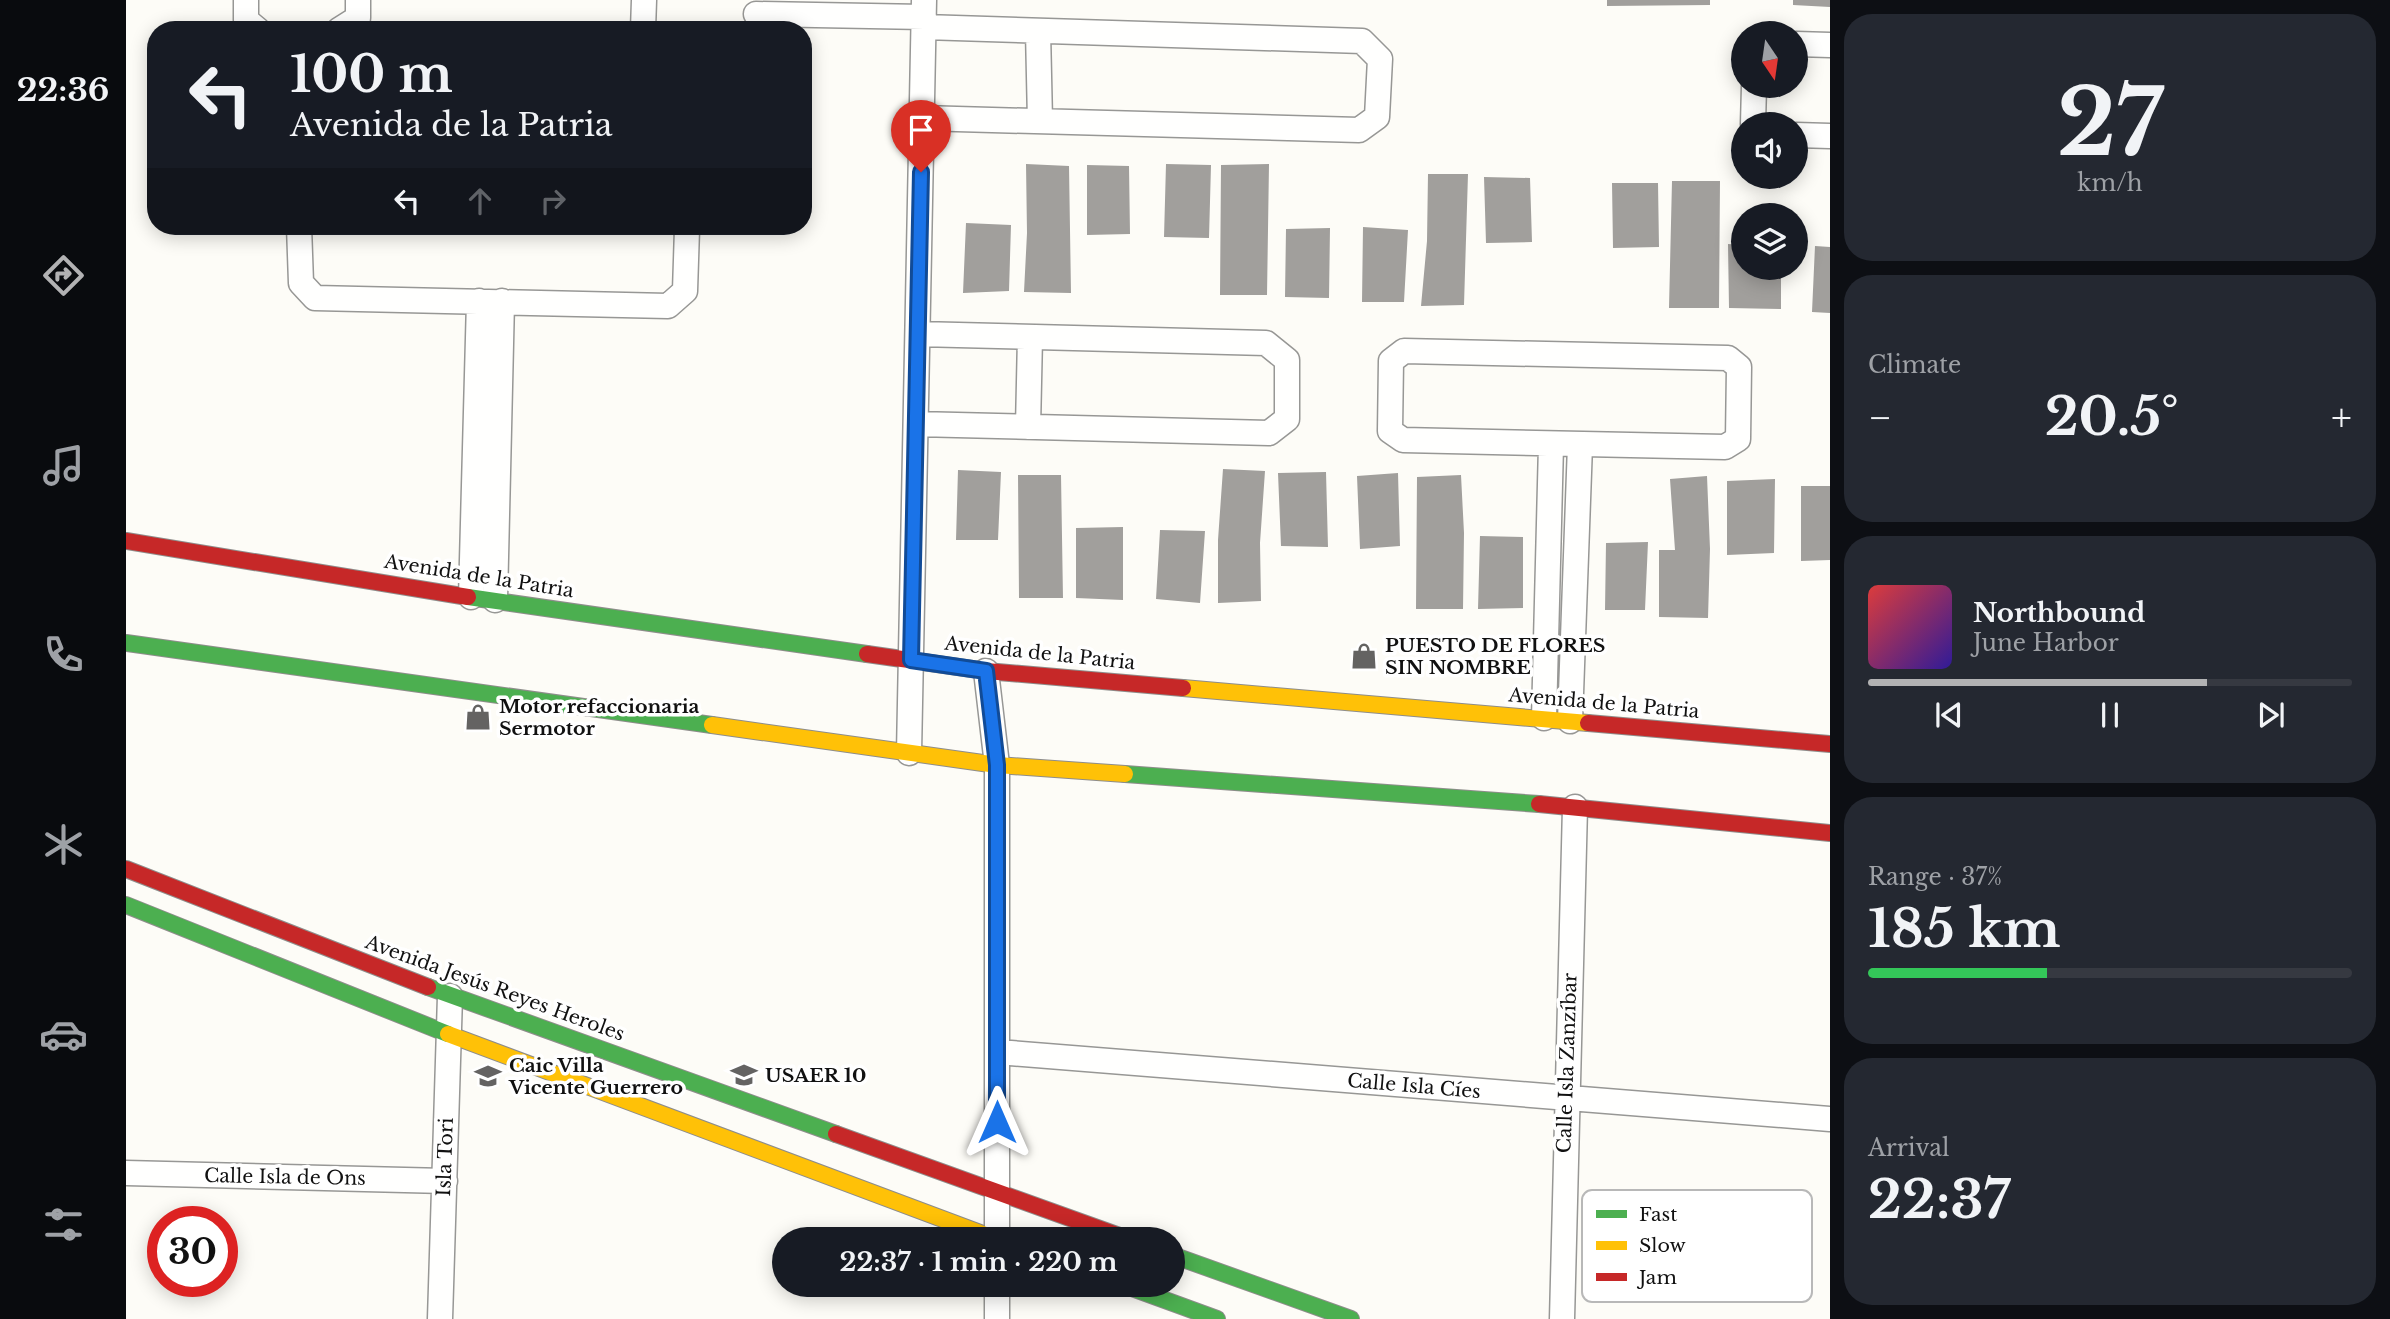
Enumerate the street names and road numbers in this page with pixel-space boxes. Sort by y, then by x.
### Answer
street label: Avenida de la Patria [382,550,576,602]
street label: Avenida de la Patria [943,631,1137,674]
street label: Avenida de la Patria [1507,683,1701,723]
street label: Avenida Jesús Reyes Heroles [361,930,628,1046]
street label: Calle Isla Zanzíbar [1552,972,1582,1154]
street label: Calle Isla Cíes [1346,1069,1482,1103]
street label: Isla Tori [432,1117,458,1197]
street label: Calle Isla de Ons [204,1164,366,1190]

